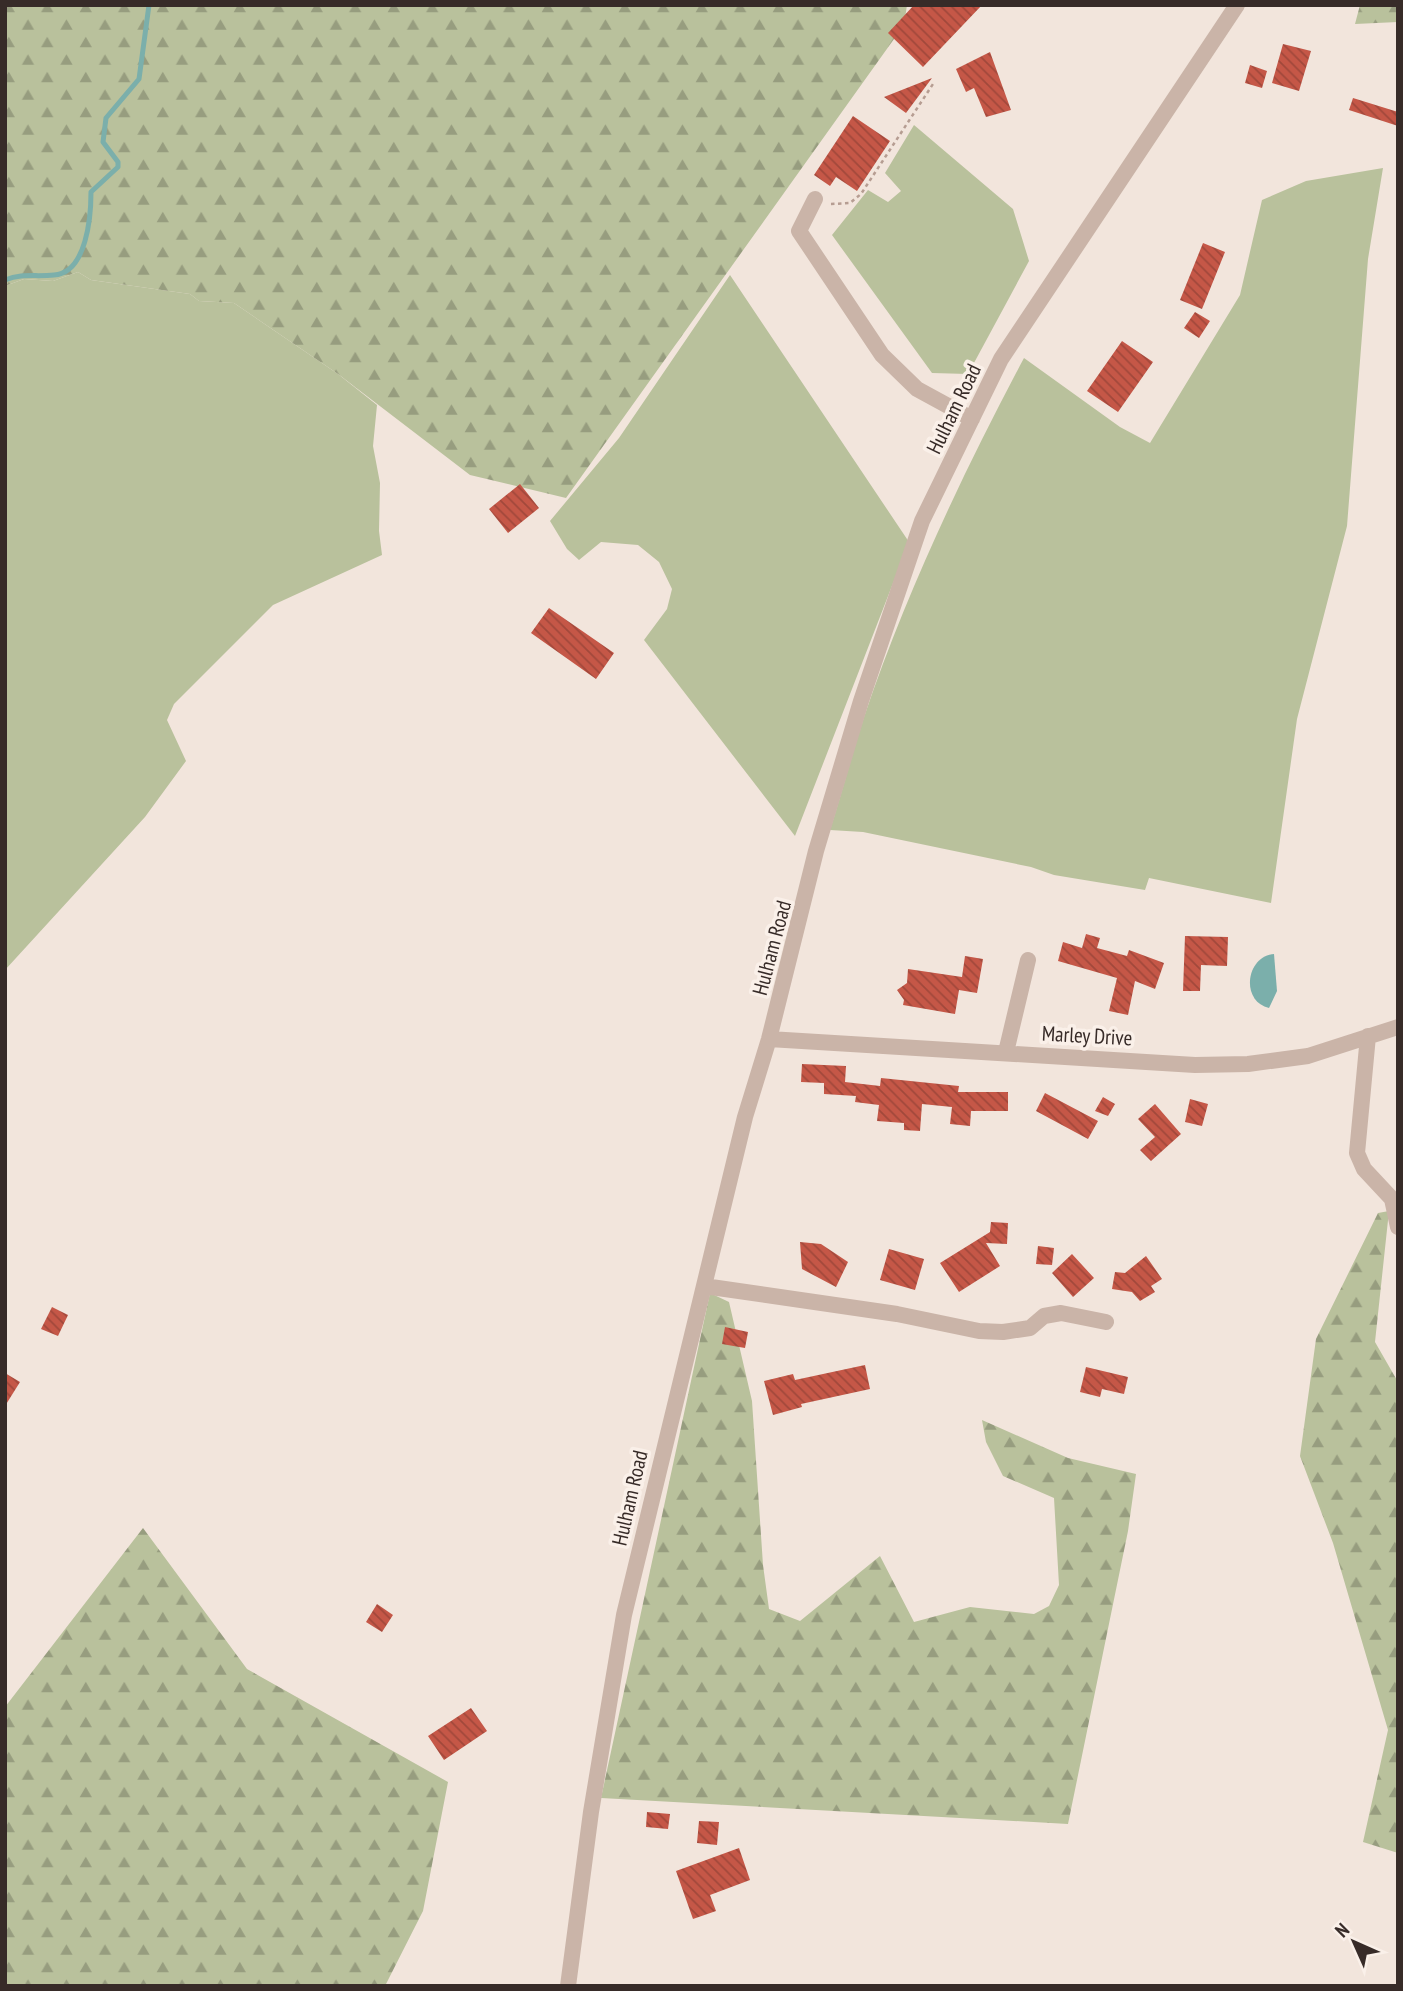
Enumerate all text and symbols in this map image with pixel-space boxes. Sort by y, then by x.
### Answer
street label: Hulham Road [920,359,987,458]
street label: Hulham Road [746,898,797,998]
street label: Marley Drive [1041,1020,1133,1051]
street label: Hulham Road [605,1448,654,1548]
north arrow [1319,1907,1389,1977]
text: N [1330,1918,1354,1942]

